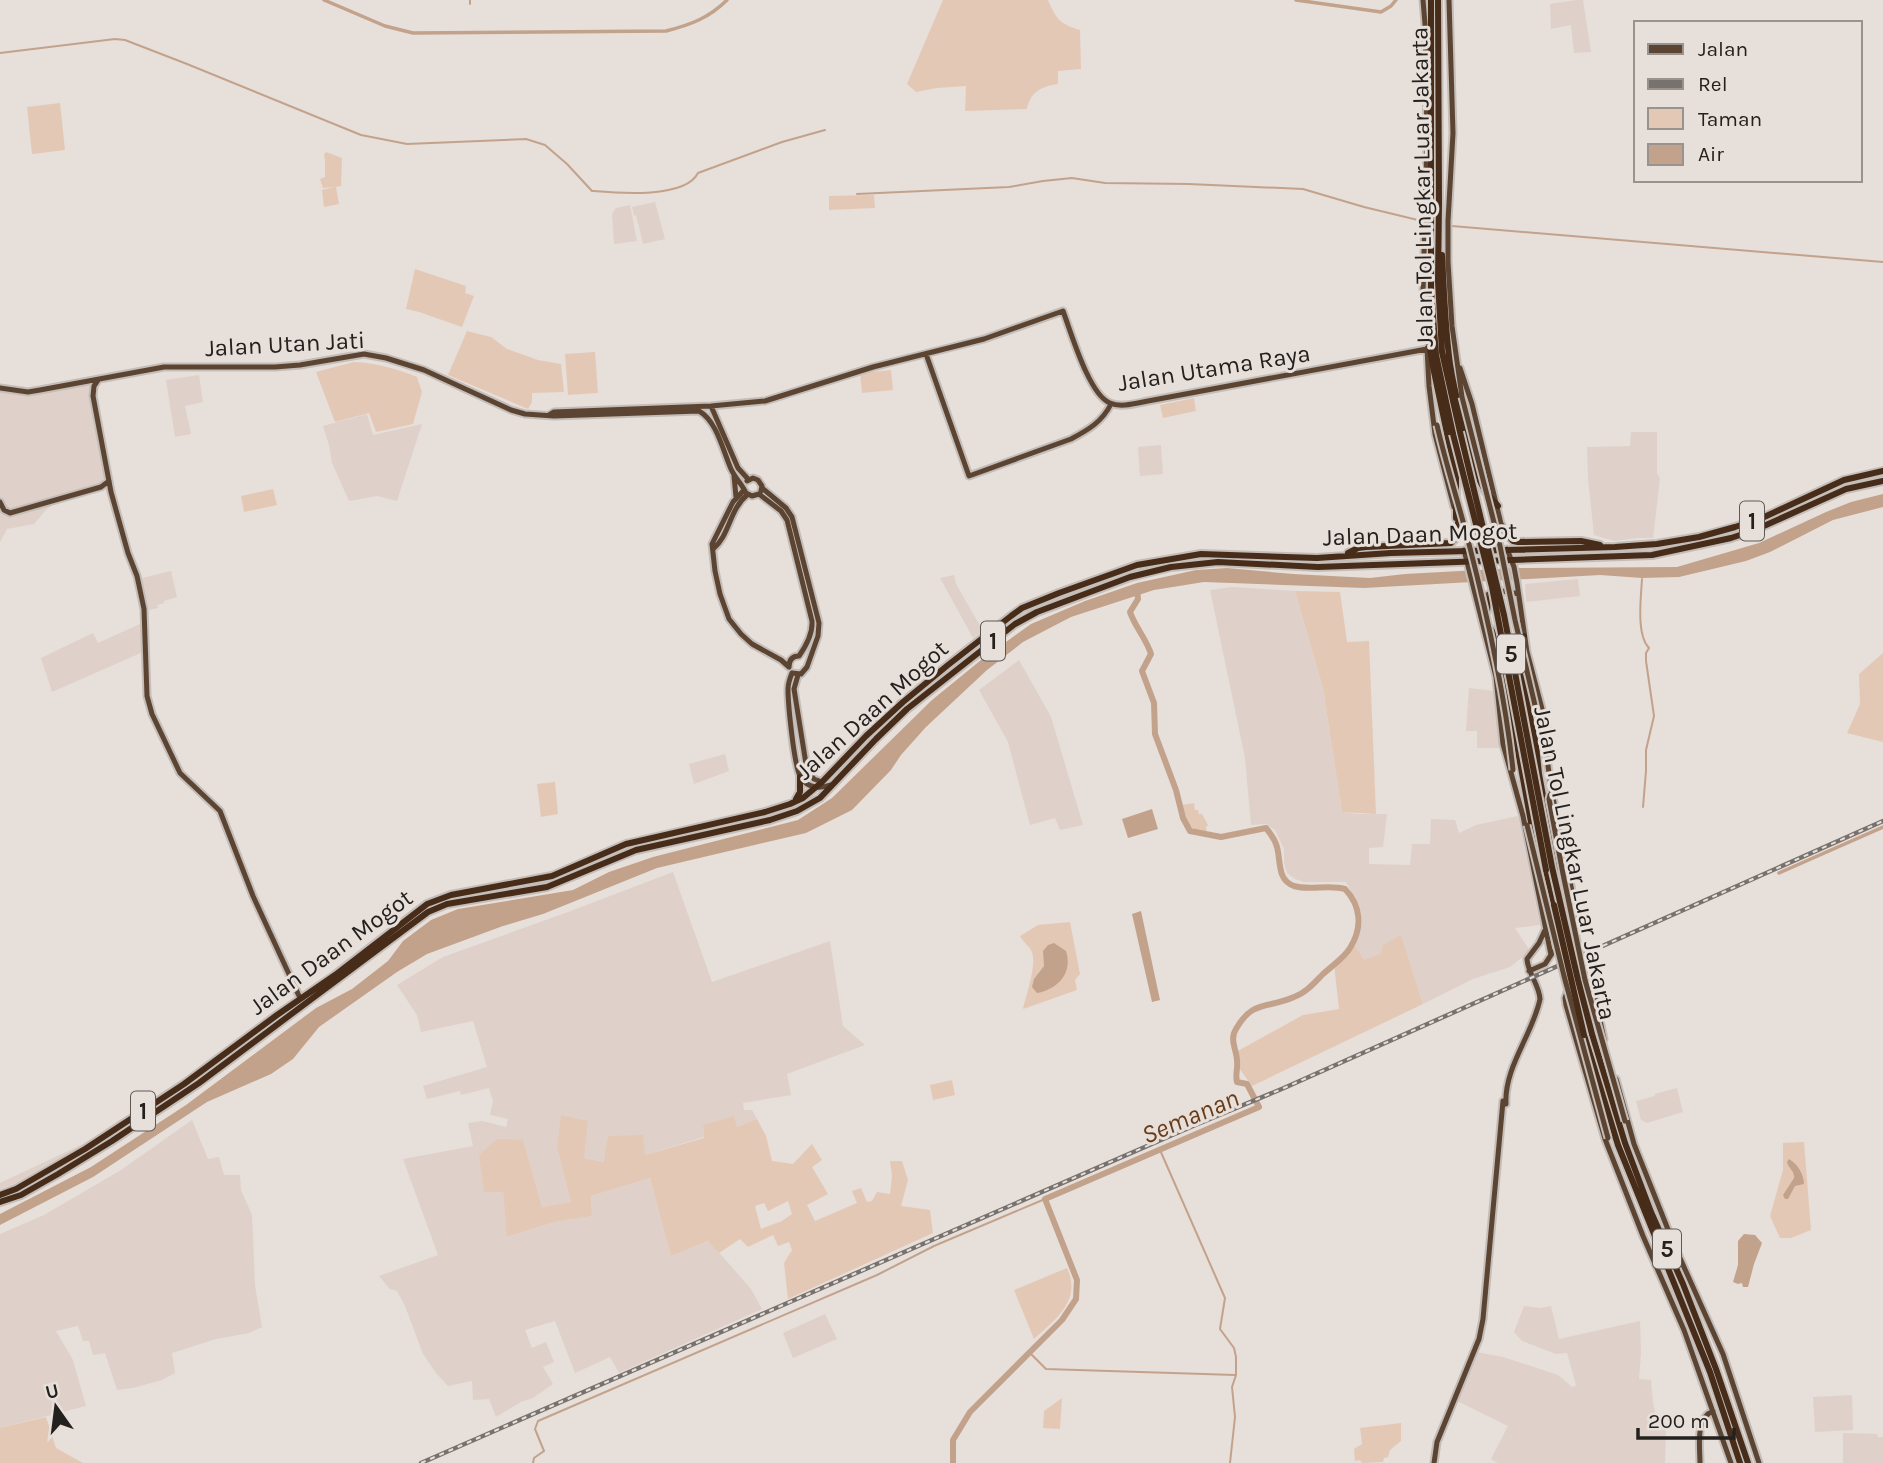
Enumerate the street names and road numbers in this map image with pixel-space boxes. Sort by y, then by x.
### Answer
street label: Jalan Tol Lingkar Luar Jakarta [1405,27,1439,347]
street label: Jalan Utan Jati [204,326,366,362]
street label: Jalan Utama Raya [1116,339,1312,397]
road number: 1 [1740,502,1764,540]
street label: Jalan Daan Mogot [1322,517,1518,551]
road number: 1 [981,622,1005,660]
street label: Jalan Daan Mogot [790,634,954,786]
road number: 5 [1497,634,1525,674]
street label: Jalan Tol Lingkar Luar Jakarta [1528,704,1622,1022]
street label: Jalan Daan Mogot [244,883,418,1021]
road number: 1 [131,1092,155,1130]
road number: 5 [1653,1230,1681,1268]

